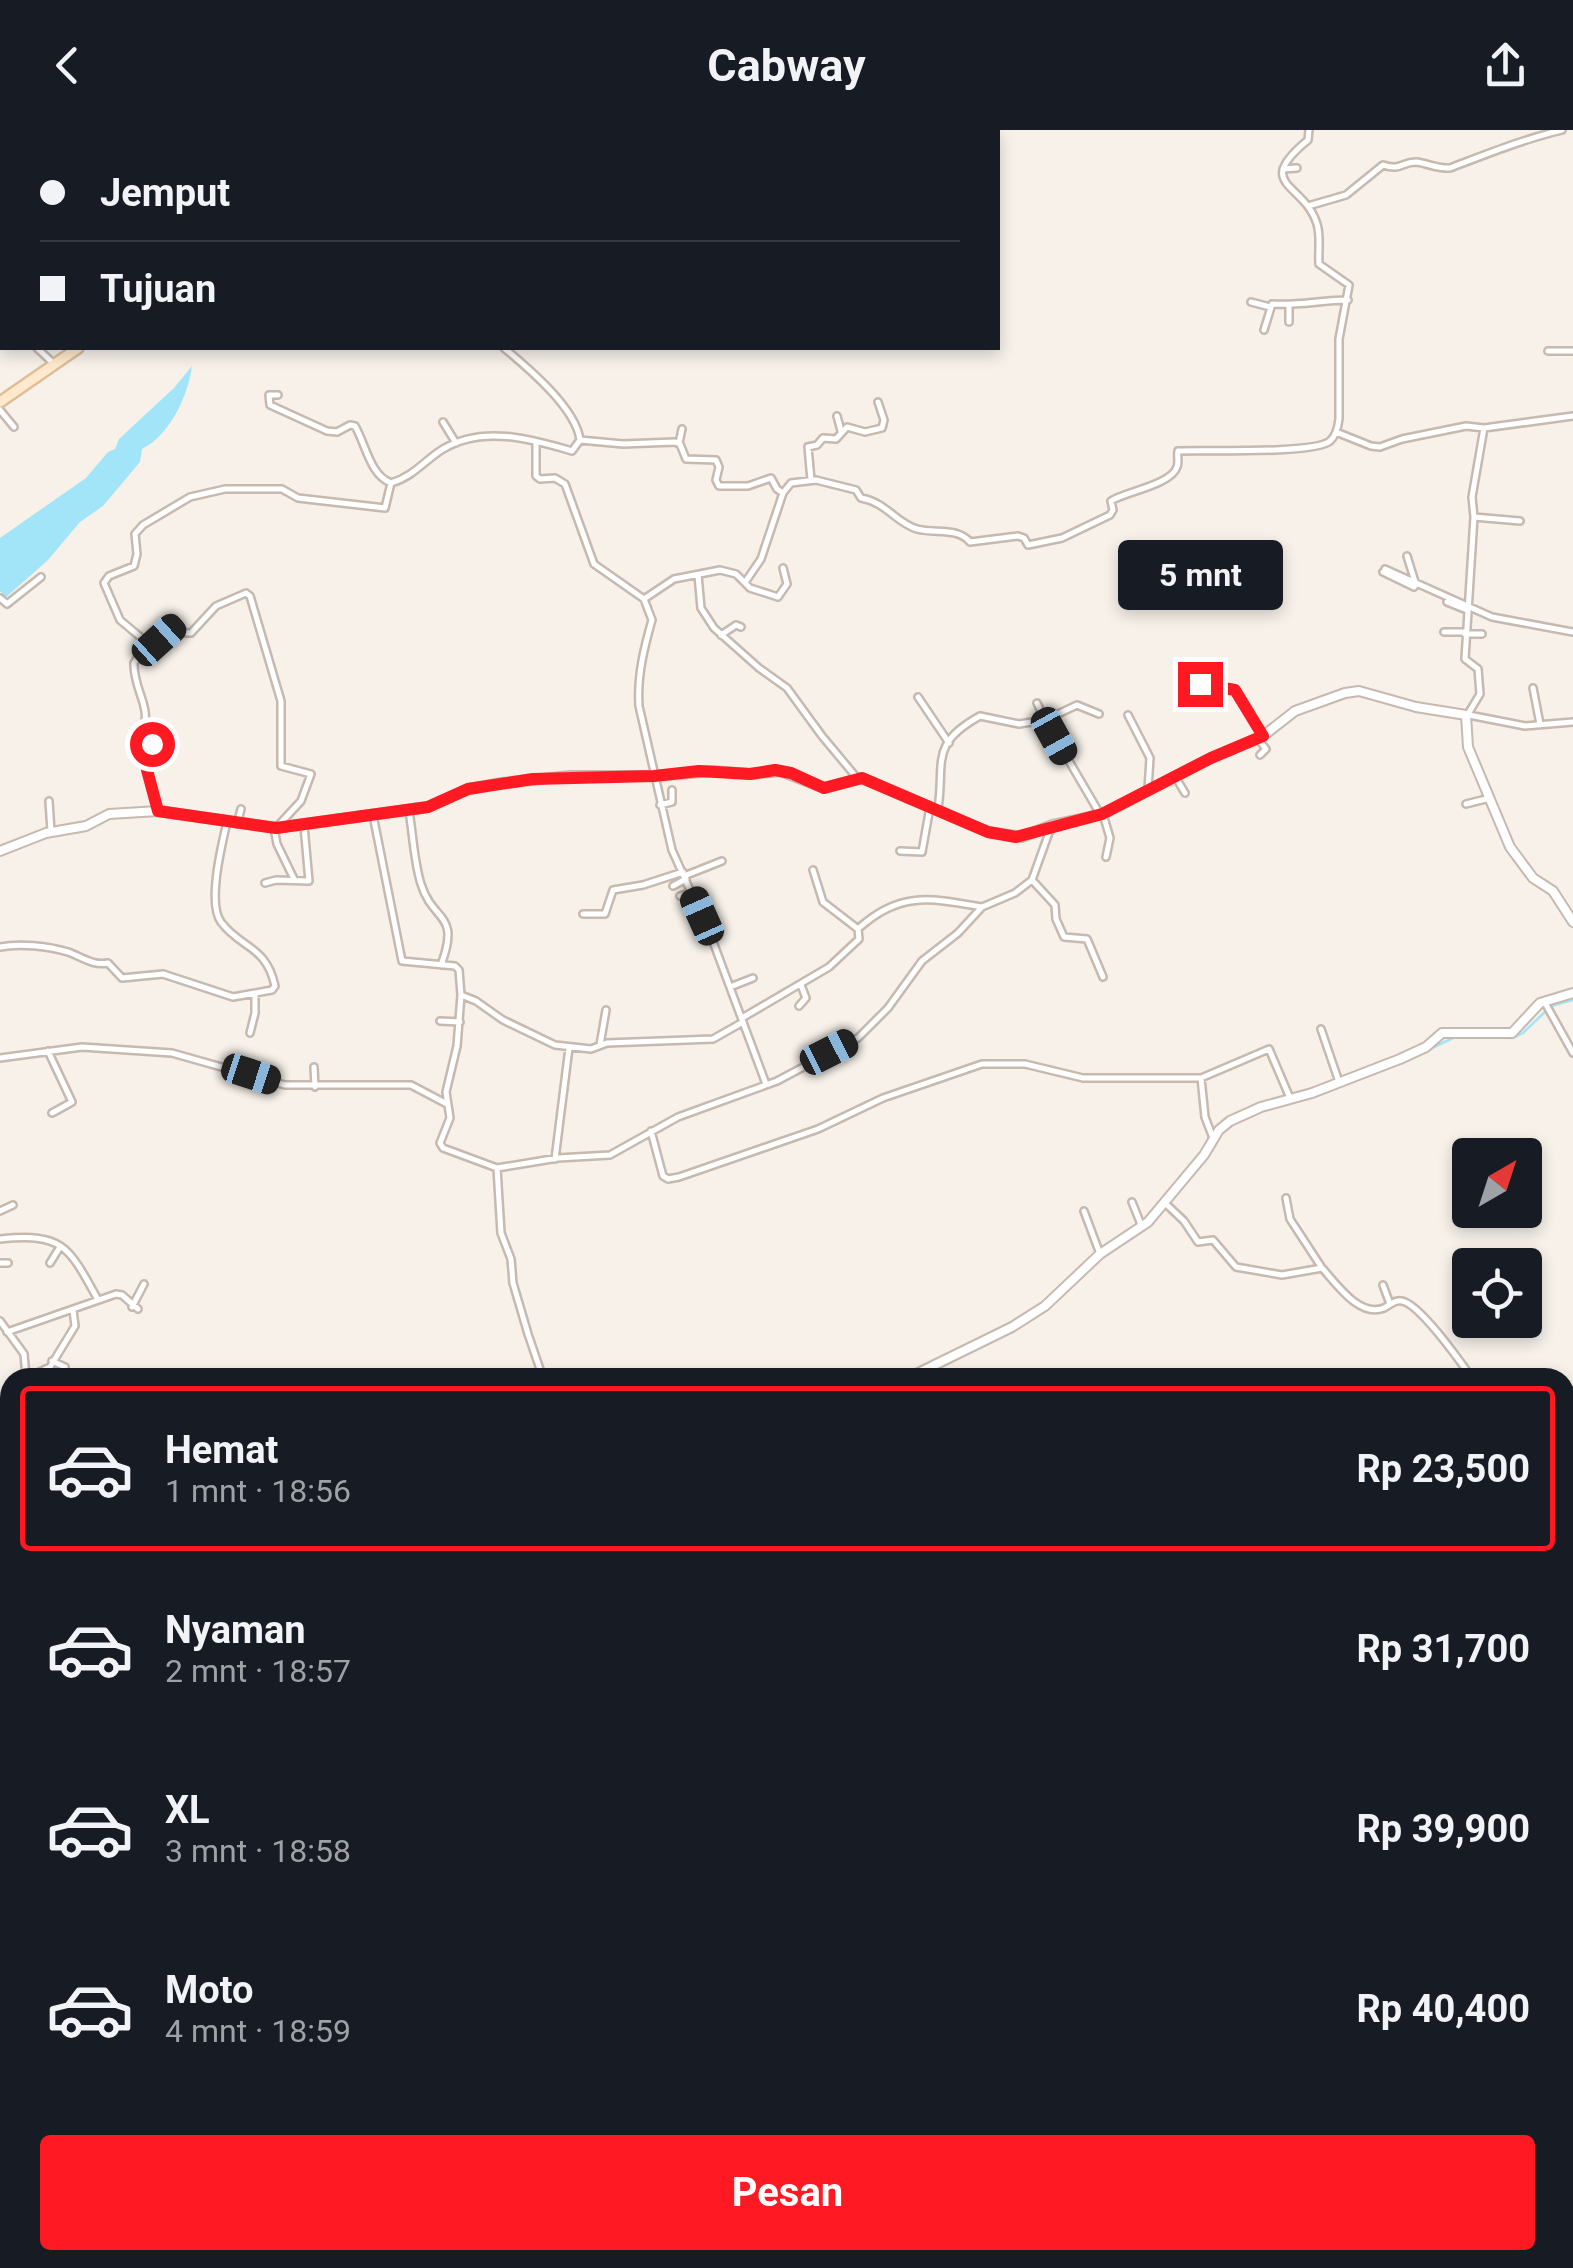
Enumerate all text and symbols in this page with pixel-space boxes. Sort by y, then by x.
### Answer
icon: back [40,38,95,93]
icon: share [1478,38,1533,93]
text: Cabway [707,39,866,92]
text: Jemput [100,171,230,215]
text: Tujuan [100,267,216,311]
callout: 5 mnt [1118,539,1282,609]
text: 5 mnt [1159,556,1242,594]
car [127,609,191,671]
route end [1178,662,1223,707]
car [1026,702,1082,770]
route start [130,722,175,767]
car [676,882,728,950]
car [795,1025,863,1079]
car [218,1050,284,1098]
north arrow [1452,1138,1542,1228]
map controls [1452,1138,1542,1338]
button: locate [1452,1248,1542,1338]
icon: car [45,1424,135,1514]
text: Hemat [165,1428,278,1472]
text: Rp 23,500 [1356,1447,1530,1491]
text: 1 mnt · 18:56 [165,1472,351,1510]
icon: car [45,1604,135,1694]
text: Nyaman [165,1608,306,1652]
text: Rp 31,700 [1356,1627,1530,1671]
text: 2 mnt · 18:57 [165,1652,351,1690]
icon: car [45,1784,135,1874]
text: XL [165,1788,210,1832]
text: Rp 39,900 [1356,1807,1530,1851]
text: 3 mnt · 18:58 [165,1832,351,1870]
icon: car [45,1964,135,2054]
text: Moto [165,1968,254,2012]
text: Rp 40,400 [1356,1987,1530,2031]
text: 4 mnt · 18:59 [165,2012,351,2050]
button: Pesan [40,2135,1535,2250]

